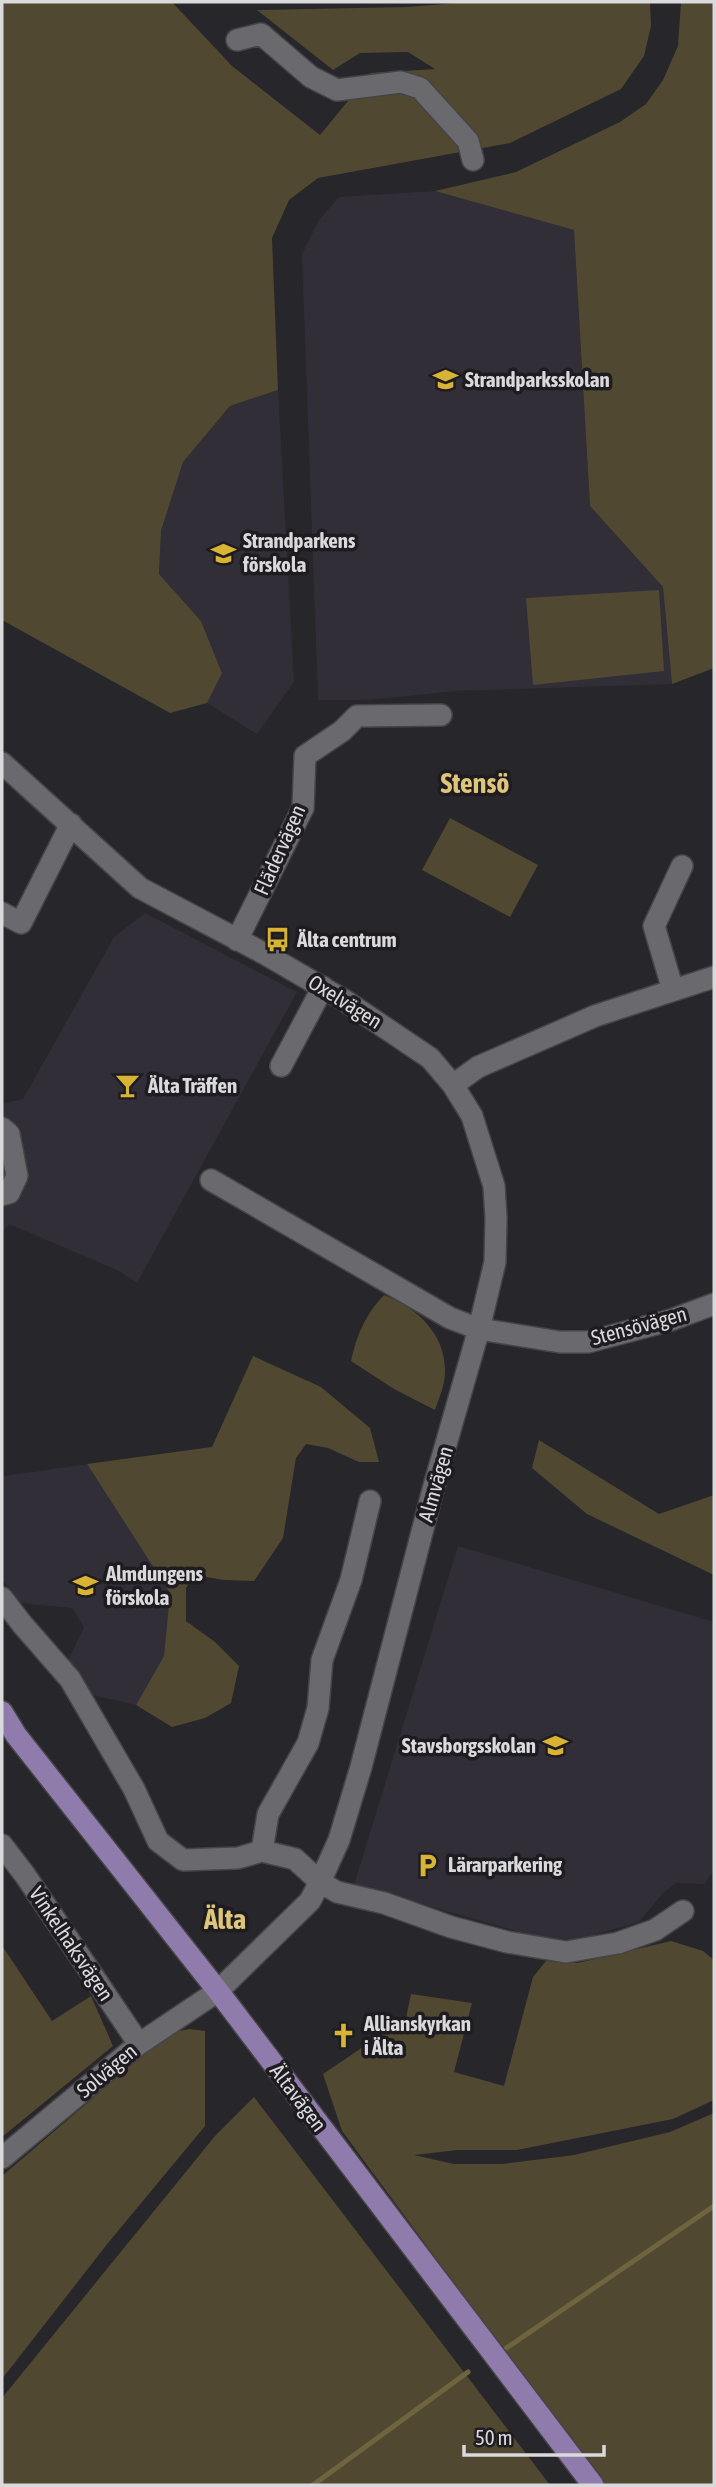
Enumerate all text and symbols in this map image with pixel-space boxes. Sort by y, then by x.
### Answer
school or university icon: Strandparksskolan [431,366,459,394]
place label: Strandparksskolan [465,367,610,391]
place label: Strandparkens förskola [242,528,356,576]
school or university icon: Strandparkens förskola [209,539,237,567]
district label: Stensö [441,767,509,799]
street label: Flädervägen [249,801,310,898]
bus stop icon: Älta centrum [263,926,291,954]
place label: Älta centrum [296,927,397,951]
street label: Oxelvägen [304,969,387,1033]
bar icon: Älta Träffen [114,1072,142,1100]
place label: Älta Träffen [147,1073,237,1097]
street label: Stensövägen [588,1301,689,1349]
street label: Almvägen [413,1443,457,1524]
place label: Almdungens förskola [105,1561,204,1609]
school or university icon: Almdungens förskola [72,1572,100,1600]
school or university icon: Stavsborgsskolan [542,1732,570,1760]
place label: Stavsborgsskolan [402,1733,536,1757]
parking icon: Lärarparkering [414,1851,442,1879]
place label: Lärarparkering [448,1852,563,1876]
street label: Vinkelhaksvägen [25,1882,119,2005]
district label: Älta [203,1903,246,1935]
place label: Allianskyrkan i Älta [363,2011,471,2059]
church icon: Allianskyrkan i Älta [330,2022,358,2050]
street label: Solvägen [72,2038,141,2102]
street label: Ältavägen [266,2059,332,2136]
scale bar [464,2414,604,2458]
text: 50 m [475,2425,513,2449]

